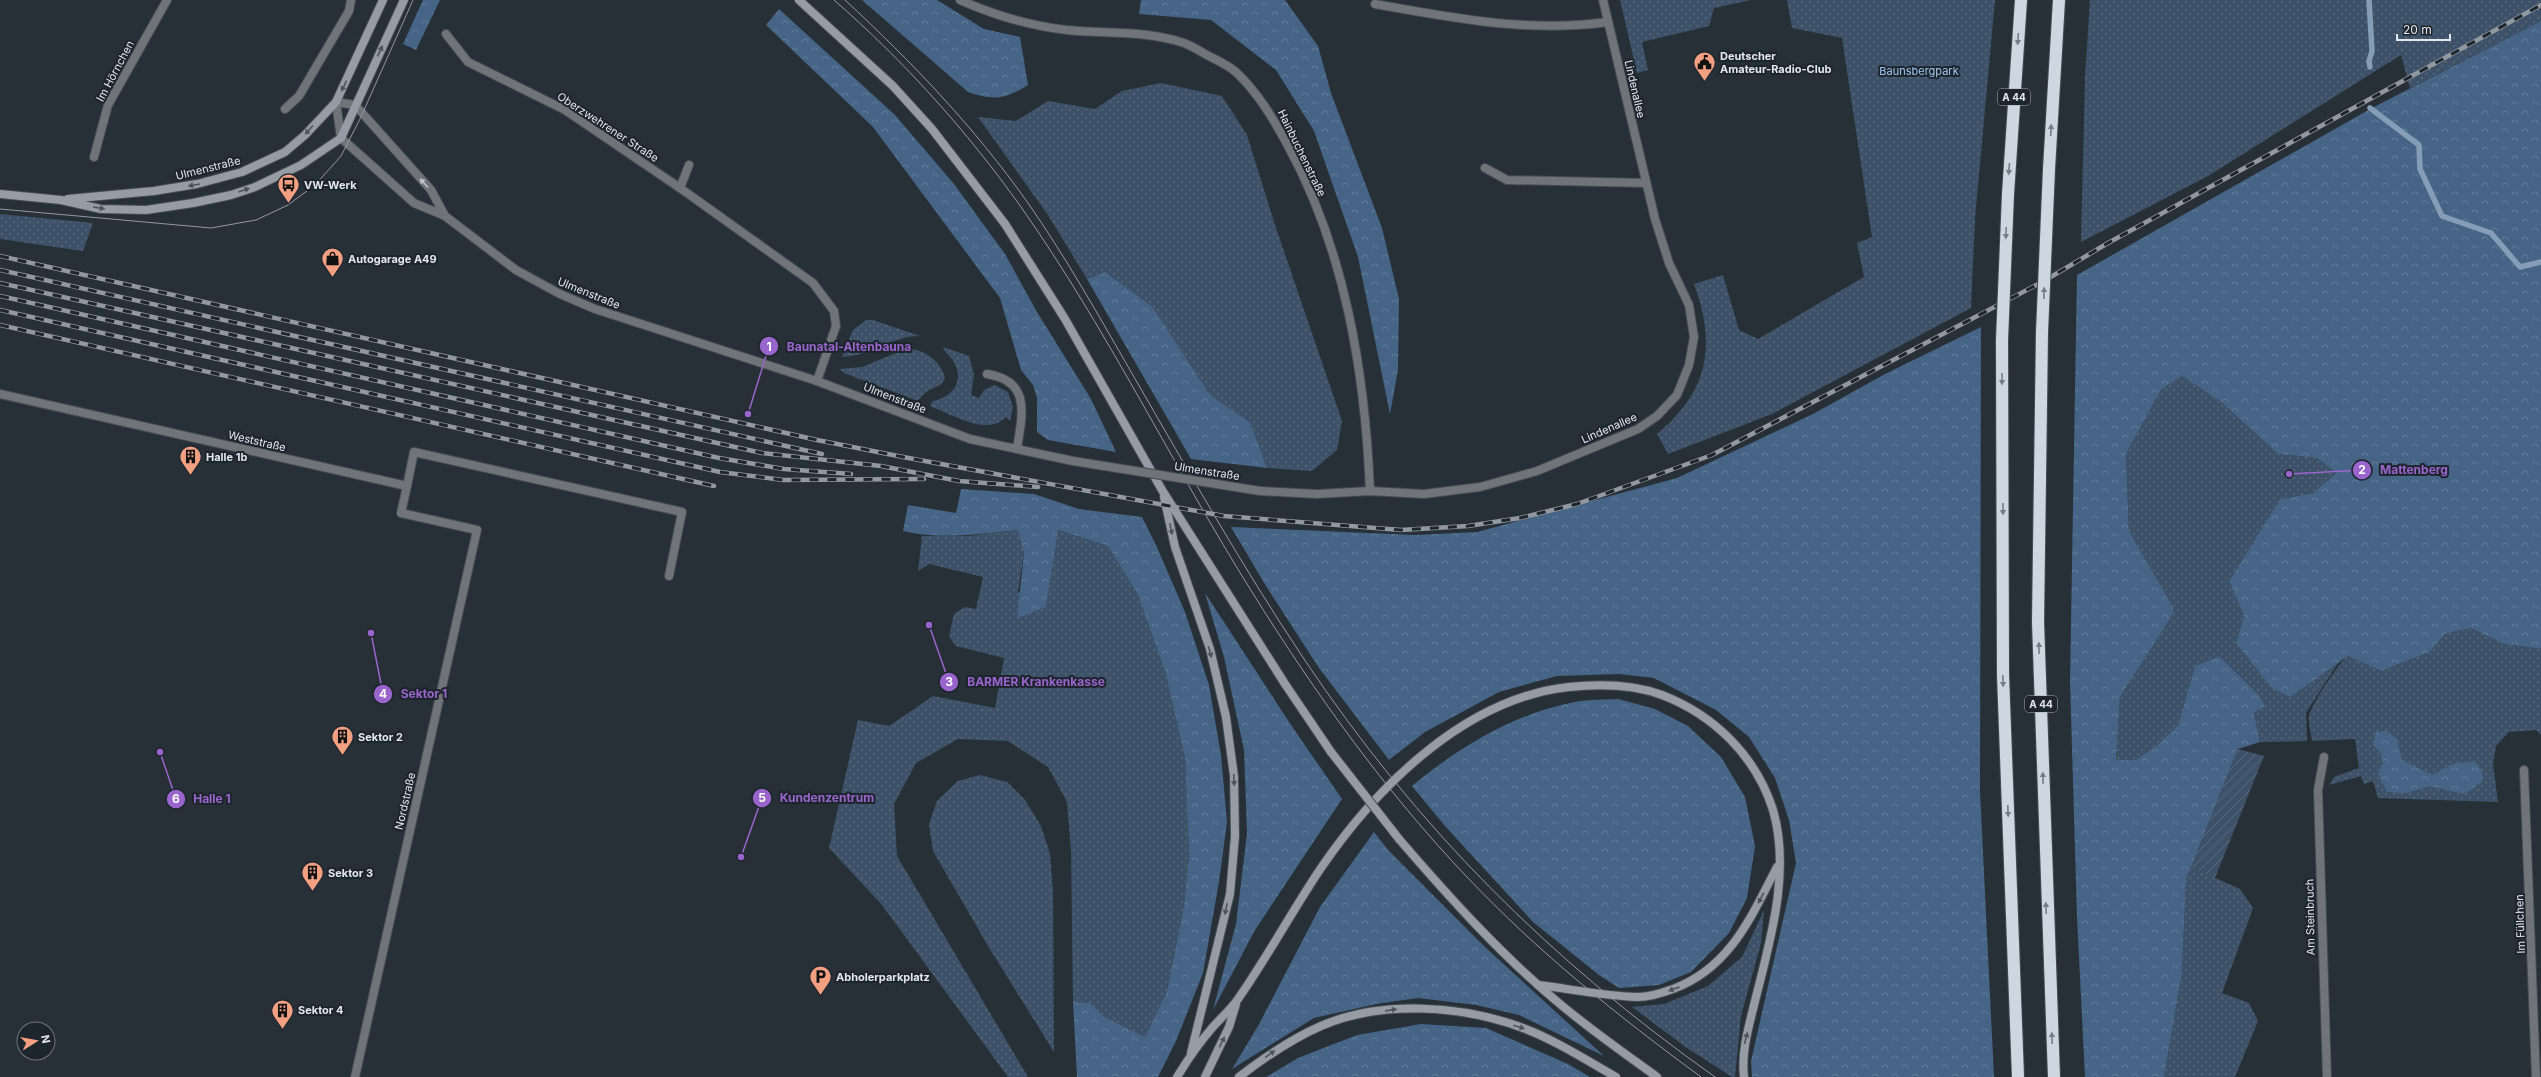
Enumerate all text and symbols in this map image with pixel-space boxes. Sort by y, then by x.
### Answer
scale bar [2397,16,2450,42]
text: 20 m [2403,22,2432,37]
one-way arrow [2015,33,2022,45]
street label: Im Hörnchen [93,38,137,104]
one-way arrow [377,45,383,57]
public building icon: Deutscher Amateur-Radio-Club [1692,49,1718,82]
place label: Deutscher Amateur-Radio-Club [1720,49,1832,76]
street label: Lindenallee [1622,58,1648,120]
park label: Baunsbergpark [1879,64,1959,78]
one-way arrow [341,80,347,92]
street label: Oberzwehrener Straße [555,89,661,165]
road number: A 44 [1998,89,2030,105]
street label: Hainbuchenstraße [1275,107,1329,199]
one-way arrow [2048,123,2054,136]
one-way arrow [305,125,314,135]
street label: Ulmenstraße [174,153,242,183]
one-way arrow [2006,163,2013,175]
bus stop icon: VW-Werk [275,172,301,205]
place label: VW-Werk [304,178,357,192]
one-way arrow [420,178,429,188]
one-way arrow [188,182,200,188]
one-way arrow [239,187,251,193]
one-way arrow [93,205,105,211]
one-way arrow [2003,227,2009,240]
shop icon: Autogarage A49 [320,246,346,279]
place label: Autogarage A49 [348,252,437,266]
street label: Ulmenstraße [556,274,622,312]
one-way arrow [2041,286,2047,299]
callout: Baunatal-Altenbauna [759,334,920,358]
text: 1 [766,339,772,354]
text: Baunatal-Altenbauna [787,339,911,354]
one-way arrow [1999,373,2005,386]
street label: Ulmenstraße [862,380,928,416]
street label: Lindenallee [1579,410,1639,446]
street label: Weststraße [227,428,287,454]
building icon: Halle 1b [177,444,203,477]
place label: Halle 1b [206,450,247,464]
callout: Mattenberg [2352,458,2456,482]
street label: Ulmenstraße [1173,459,1241,483]
text: 2 [2358,462,2366,477]
text: Mattenberg [2380,462,2448,477]
one-way arrow [2000,503,2006,516]
one-way arrow [1168,522,1174,535]
one-way arrow [2036,641,2042,654]
one-way arrow [1207,646,1213,658]
callout: BARMER Krankenkasse [939,670,1113,694]
text: 3 [945,674,953,689]
text: BARMER Krankenkasse [967,674,1105,689]
one-way arrow [2000,675,2007,687]
callout: Sektor 1 [373,682,456,706]
text: 4 [379,686,387,701]
text: Sektor 1 [401,686,447,701]
road number: A 44 [2025,696,2057,712]
building icon: Sektor 2 [330,724,356,757]
place label: Sektor 2 [358,730,403,744]
street label: Nordstraße [392,771,418,831]
one-way arrow [2039,772,2046,784]
one-way arrow [1230,774,1237,786]
callout: Kundenzentrum [752,786,882,810]
callout: Halle 1 [166,787,239,811]
text: 5 [758,790,766,805]
text: Kundenzentrum [780,790,874,805]
text: 6 [172,791,180,806]
text: Halle 1 [193,791,231,806]
one-way arrow [2005,805,2011,818]
building icon: Sektor 3 [300,860,326,893]
place label: Sektor 3 [328,866,373,880]
street label: Am Steinbruch [2302,879,2318,955]
one-way arrow [1758,892,1764,904]
street label: Im Füllchen [2512,894,2528,954]
one-way arrow [2043,901,2049,914]
one-way arrow [1223,903,1229,915]
parking icon: Abholerparkplatz [808,964,834,997]
place label: Abholerparkplatz [836,970,930,984]
one-way arrow [1667,986,1679,992]
building icon: Sektor 4 [269,997,295,1030]
place label: Sektor 4 [298,1003,343,1017]
one-way arrow [1385,1007,1397,1013]
north arrow [16,1021,56,1061]
one-way arrow [1514,1024,1526,1030]
one-way arrow [2049,1031,2055,1044]
one-way arrow [1743,1032,1749,1044]
text: N [38,1034,53,1045]
one-way arrow [1219,1036,1225,1048]
one-way arrow [1265,1050,1276,1058]

